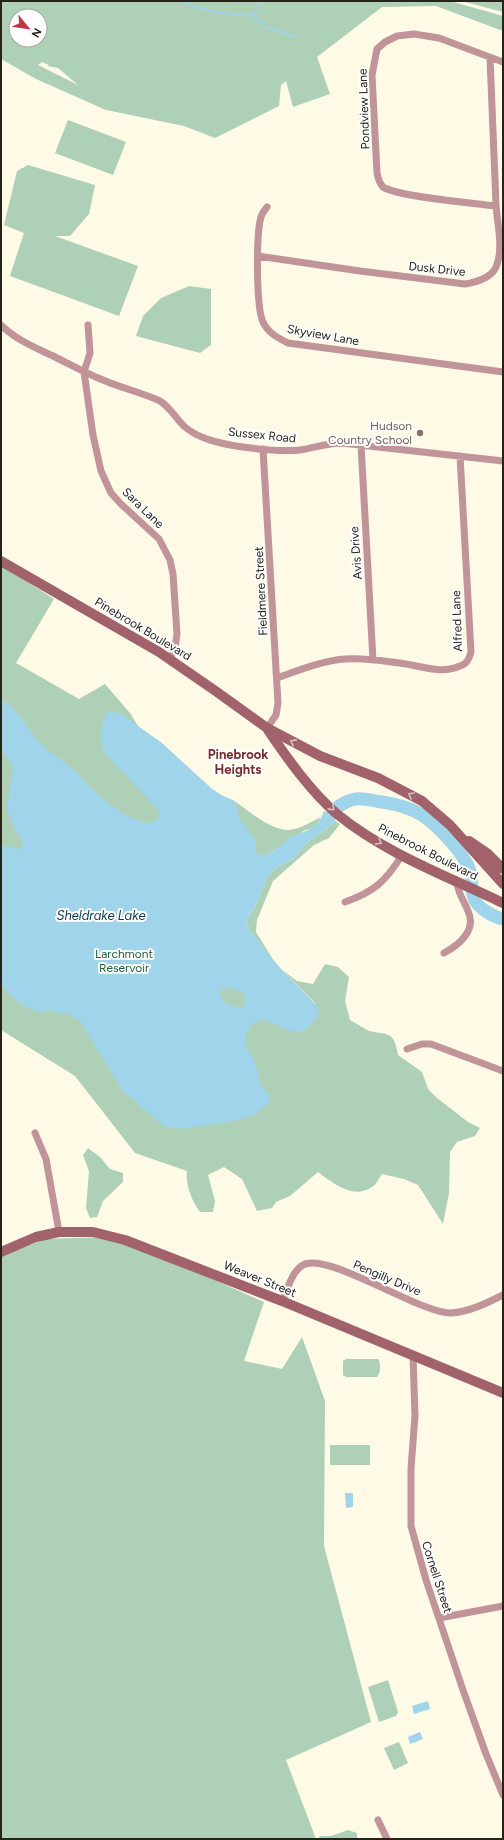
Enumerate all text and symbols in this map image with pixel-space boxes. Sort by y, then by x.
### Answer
north arrow [8,8,48,48]
text: N [29,26,44,39]
street label: Pondview Lane [356,68,372,150]
street label: Dusk Drive [408,259,467,279]
street label: Skyview Lane [286,322,361,348]
place label: Hudson Country School [328,419,412,447]
street label: Sussex Road [227,424,297,446]
marker: Hudson Country School [415,428,425,438]
street label: Sara Lane [119,485,167,531]
street label: Avis Drive [347,525,365,580]
street label: Fieldmere Street [252,546,270,636]
street label: Alfred Lane [449,590,465,652]
street label: Pinebrook Boulevard [92,595,194,663]
one-way arrow [289,739,297,746]
district label: Pinebrook Heights [208,747,268,777]
one-way arrow [408,792,415,799]
one-way arrow [327,804,335,811]
street label: Pinebrook Boulevard [376,821,480,883]
one-way arrow [375,838,382,845]
water label: Sheldrake Lake [56,908,146,923]
park label: Larchmont Reservoir [95,947,153,975]
street label: Pengilly Drive [351,1257,423,1299]
street label: Weaver Street [222,1258,299,1300]
street label: Cornell Street [419,1539,455,1615]

